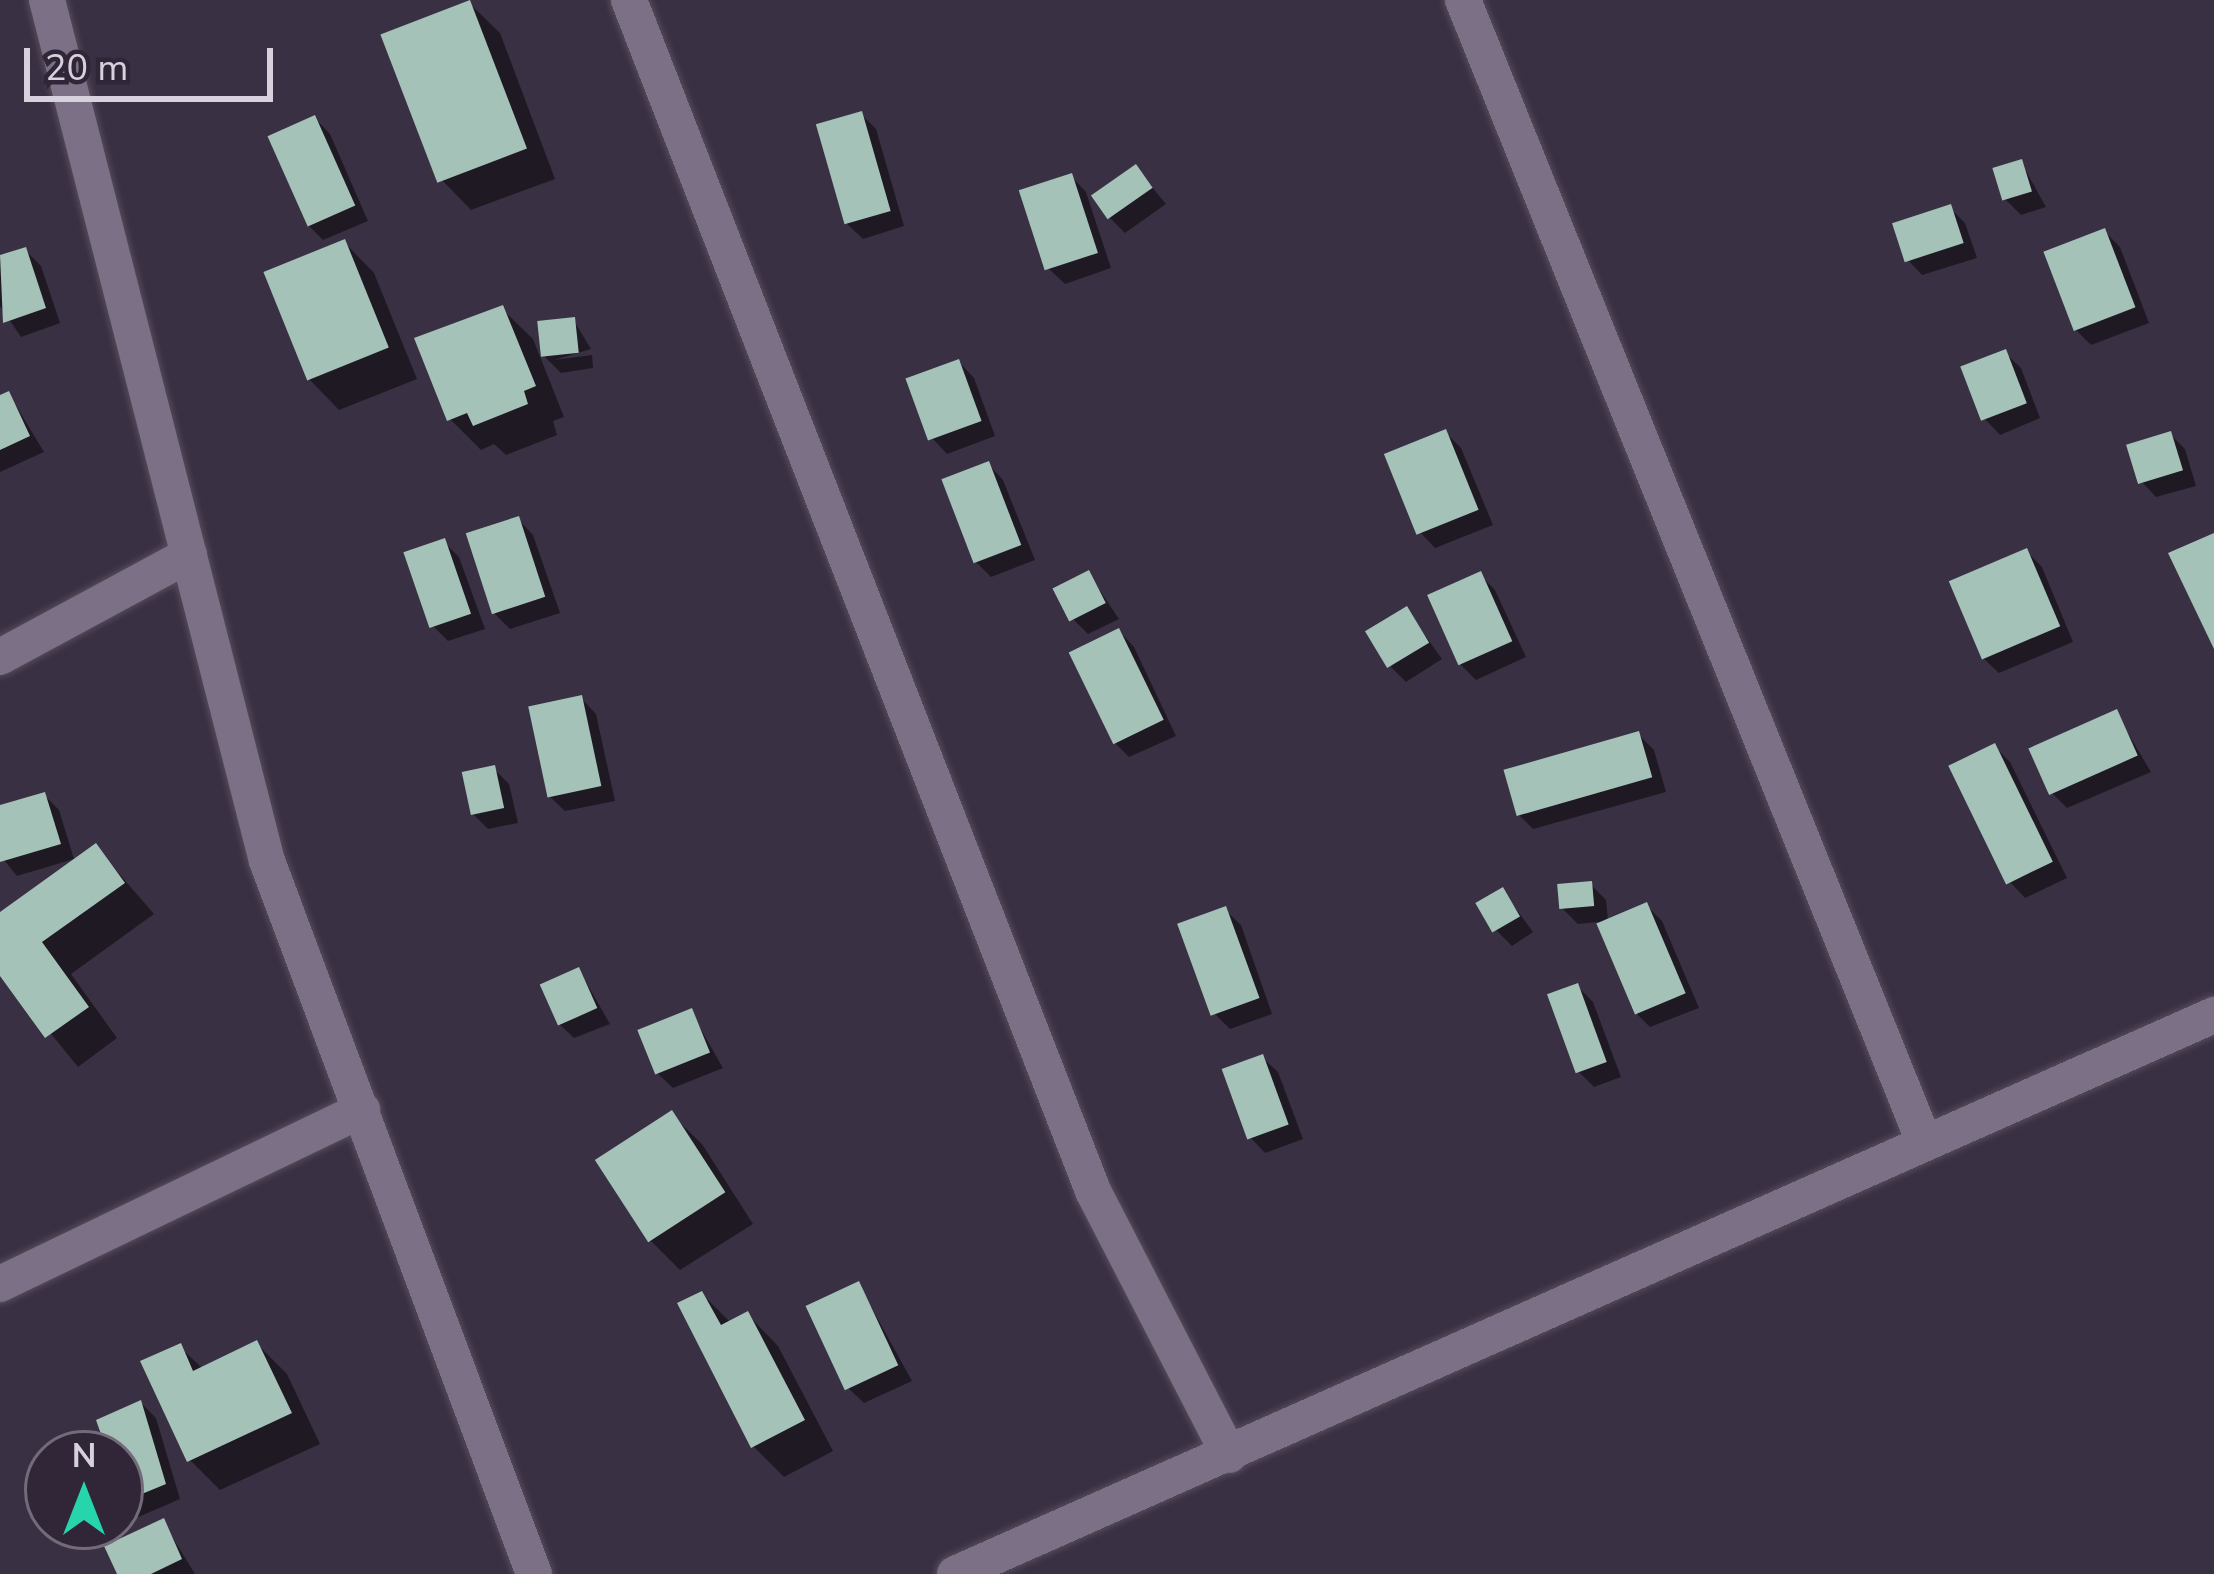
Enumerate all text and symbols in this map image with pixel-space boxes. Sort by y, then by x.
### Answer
scale bar [30,24,279,98]
text: 20 m [45,44,128,93]
north arrow [24,1430,144,1550]
text: N [72,1434,96,1479]

